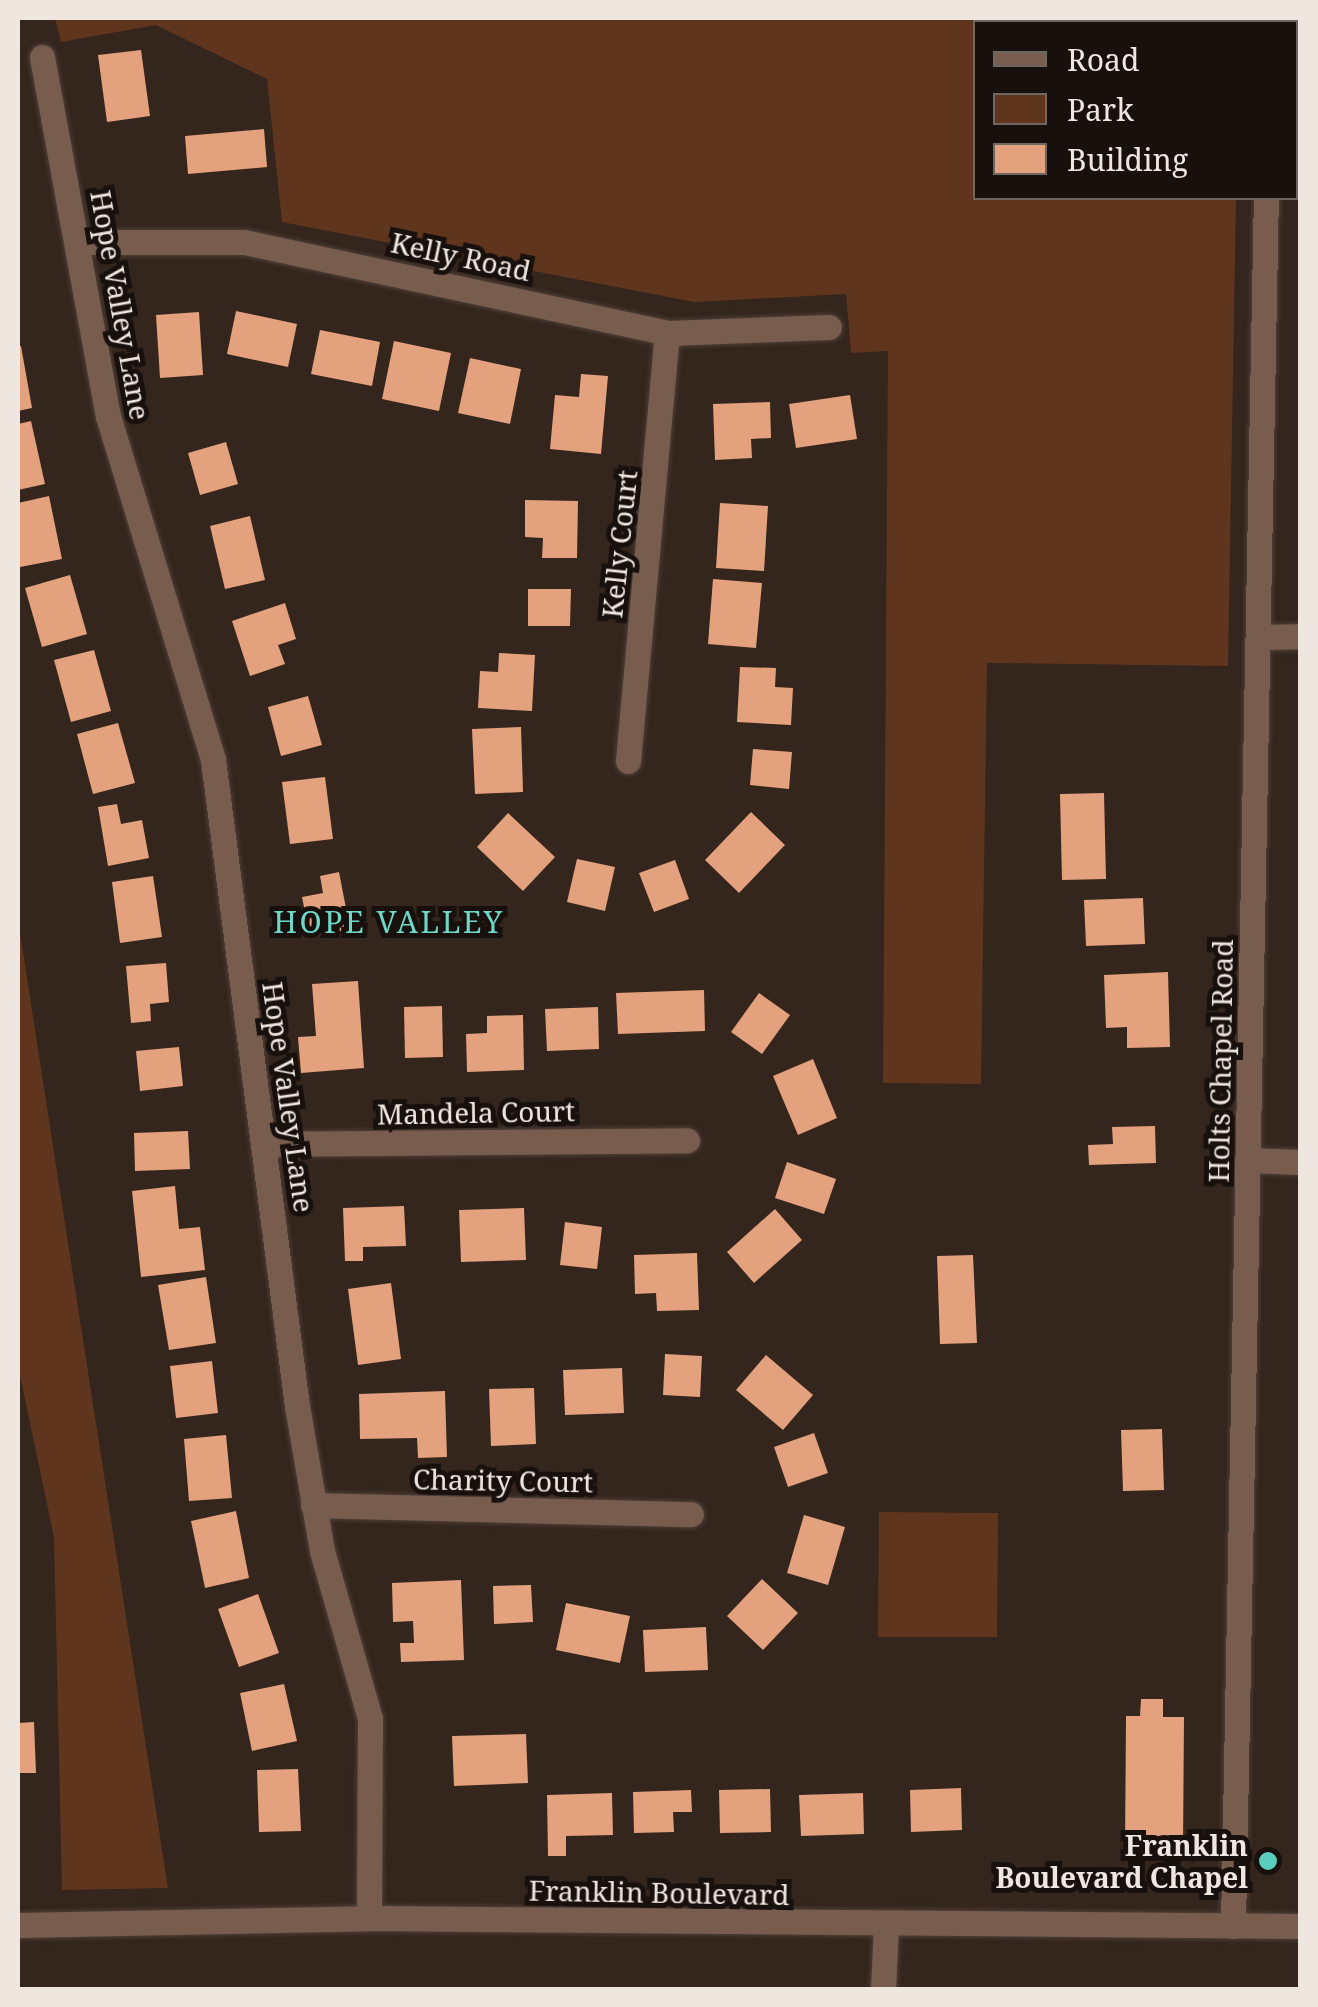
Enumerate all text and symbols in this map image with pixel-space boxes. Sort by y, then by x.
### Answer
legend [973,20,1298,200]
text: Road [1067,39,1139,80]
text: Park [1067,89,1134,130]
text: Building [1067,139,1188,180]
street label: Hope Valley Lane [84,188,158,422]
street label: Kelly Road [388,225,534,287]
street label: Kelly Court [595,468,643,620]
district label: HOPE VALLEY [273,904,505,940]
street label: Holts Chapel Road [1201,939,1239,1183]
street label: Hope Valley Lane [256,980,322,1214]
street label: Mandela Court [377,1093,575,1131]
street label: Charity Court [413,1462,593,1498]
place label: Franklin Boulevard Chapel [995,1828,1248,1894]
marker: Franklin Boulevard Chapel [1257,1850,1279,1872]
street label: Franklin Boulevard [528,1873,790,1911]

